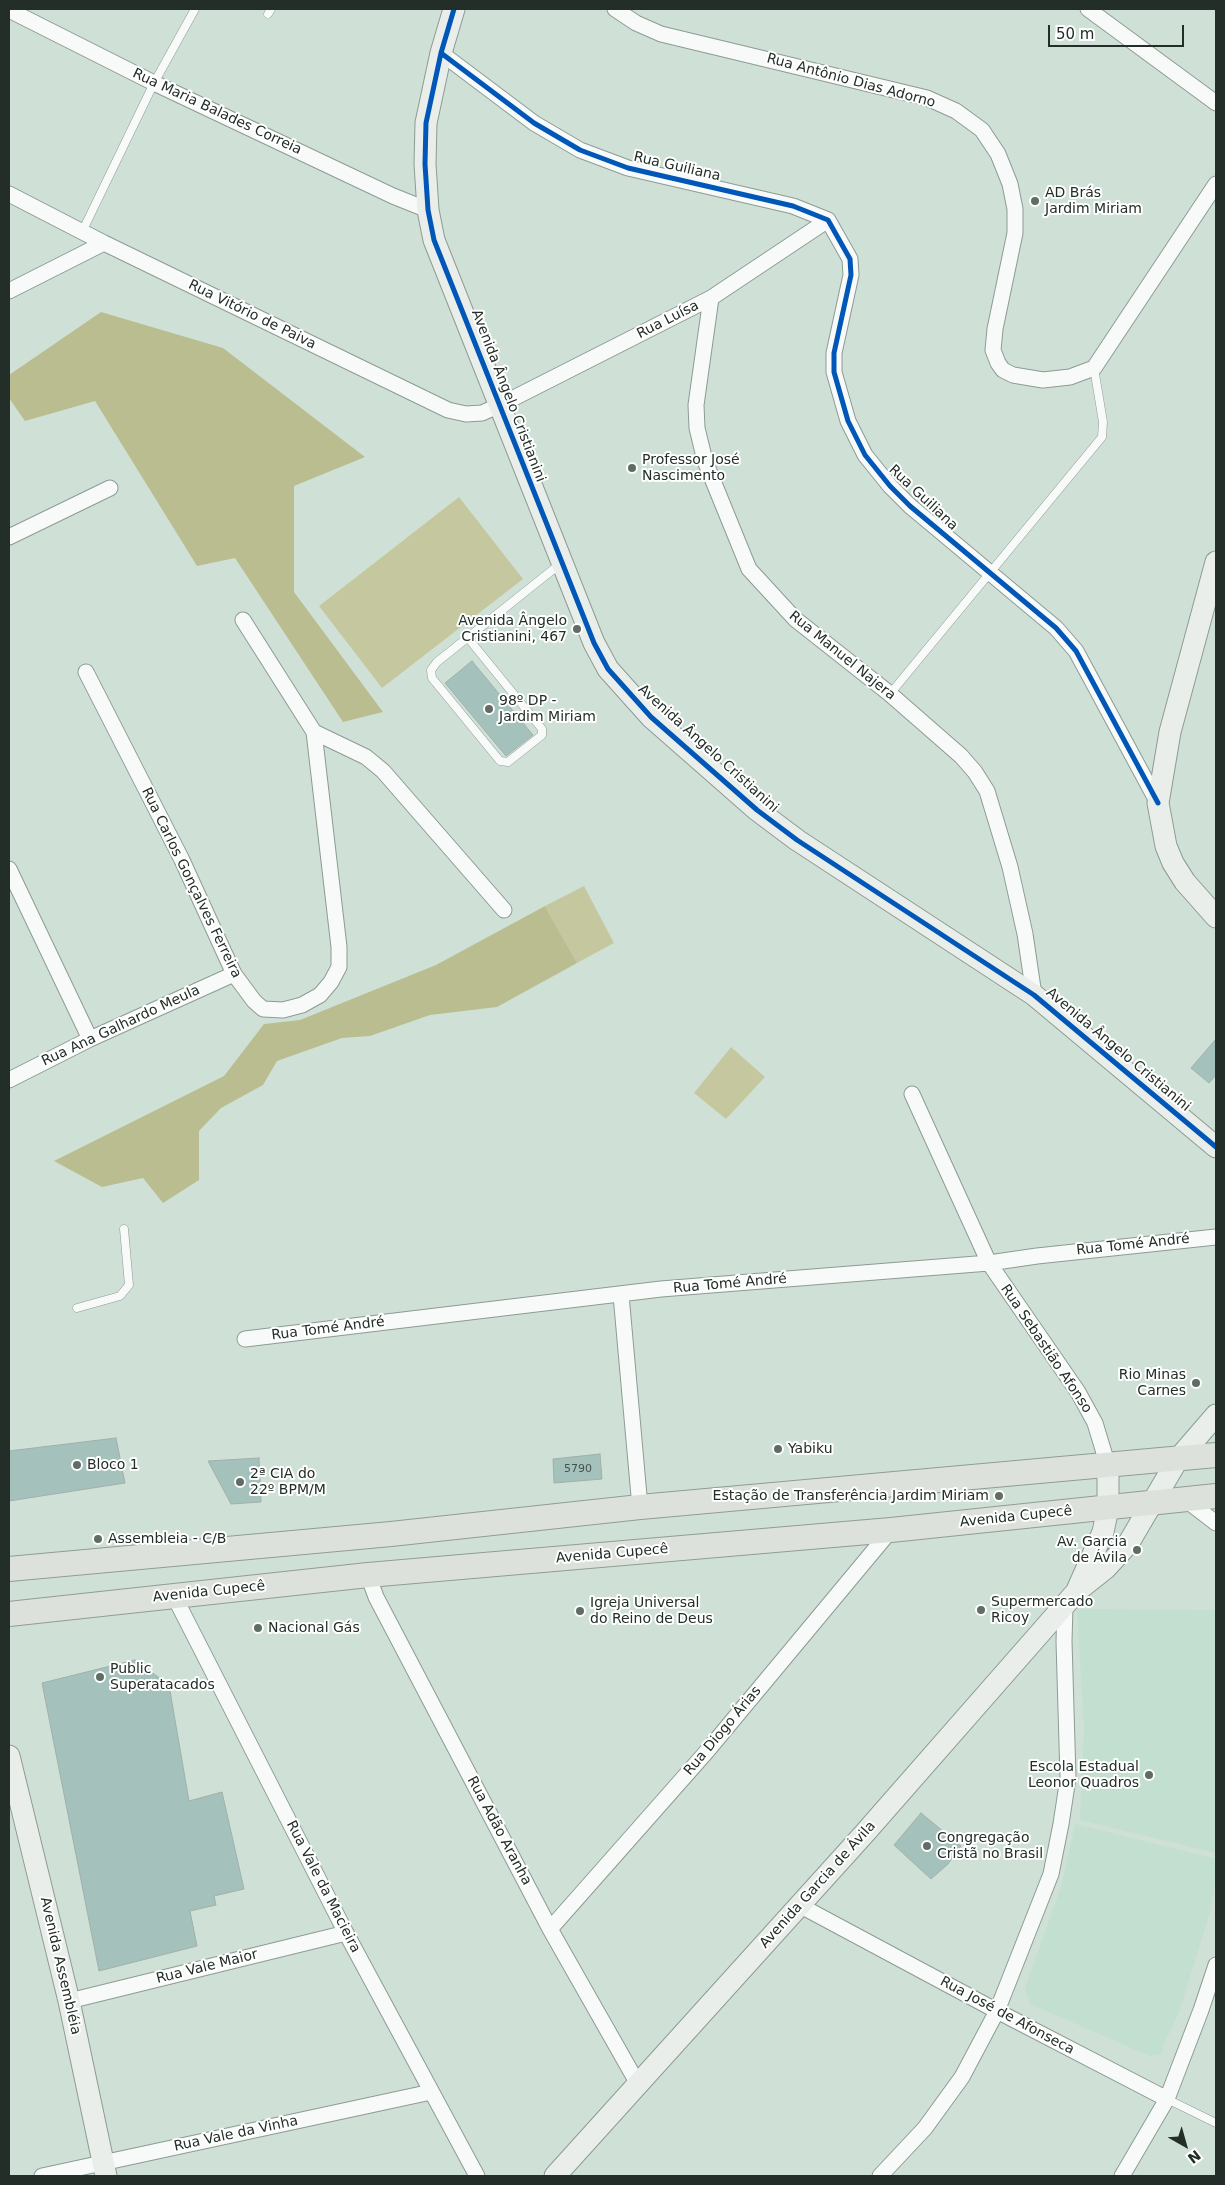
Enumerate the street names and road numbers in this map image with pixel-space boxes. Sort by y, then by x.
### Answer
street label: Rua Antônio Dias Adorno [765,50,937,112]
street label: Rua Maria Balades Correia [130,65,304,159]
street label: Rua Guiliana [632,149,722,185]
street label: Rua Vitório de Paiva [185,277,319,353]
street label: Rua Luísa [634,297,702,343]
street label: Avenida Ângelo Cristianini [467,307,549,485]
street label: Rua Guiliana [885,462,961,534]
street label: Rua Manuel Najera [785,608,899,704]
street label: Avenida Ângelo Cristianini [634,681,782,817]
street label: Rua Carlos Gonçalves Ferreira [137,785,245,981]
street label: Rua Ana Galhardo Meula [39,982,203,1070]
street label: Avenida Ângelo Cristianini [1042,985,1194,1115]
street label: Rua Tomé André [1076,1231,1190,1259]
street label: Rua Tomé André [673,1271,787,1297]
street label: Rua Sebastião Afonso [997,1281,1095,1417]
street label: Rua Tomé André [270,1314,386,1344]
street label: Avenida Cupecê [959,1503,1073,1531]
street label: Avenida Cupecê [555,1541,669,1567]
street label: Avenida Cupecê [152,1578,266,1606]
street label: Rua Diogo Árias [681,1683,765,1779]
street label: Rua Adão Aranha [463,1774,535,1888]
street label: Rua Vale da Macieira [282,1818,364,1956]
street label: Avenida Garcia de Ávila [756,1818,880,1952]
street label: Avenida Assembléia [36,1896,84,2036]
street label: Rua Vale Maior [155,1946,259,1988]
street label: Rua José de Afonseca [937,1973,1077,2059]
street label: Rua Vale da Vinha [172,2113,300,2155]

